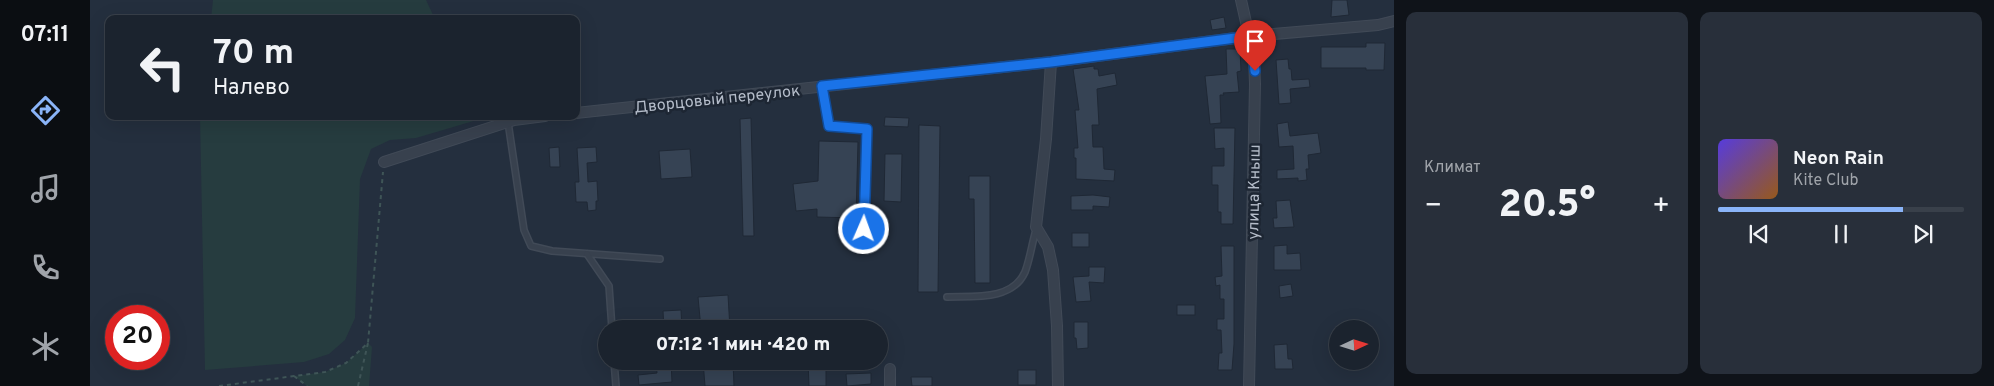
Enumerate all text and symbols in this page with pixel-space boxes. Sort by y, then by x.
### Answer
pin [1234,20,1276,71]
text: 07:11 [21,22,69,49]
icon: arrive [1241,27,1269,55]
text: 70 m [213,32,294,76]
icon: left [130,35,195,100]
text: Налево [213,75,290,102]
street label: Дворцовый переулок [633,81,801,119]
icon: directions [28,93,63,128]
street label: улица Кныш [1244,144,1266,240]
text: Neon Rain [1793,147,1884,171]
text: Климат [1424,158,1481,178]
icon: music [28,171,63,206]
text: Kite Club [1793,171,1858,191]
text: 20.5° [1499,182,1595,231]
text: − [1424,189,1442,225]
text: + [1652,189,1670,225]
position arrow [837,202,889,254]
icon: previous [1745,220,1773,248]
icon: pause [1827,220,1855,248]
icon: next [1909,220,1937,248]
icon: phone [28,250,63,285]
speed limit sign: 20 [105,305,170,370]
north arrow [1329,320,1379,370]
map controls [1329,320,1379,370]
icon: climate [28,329,63,364]
text: 07:12 · 1 мин · 420 m [656,333,830,357]

